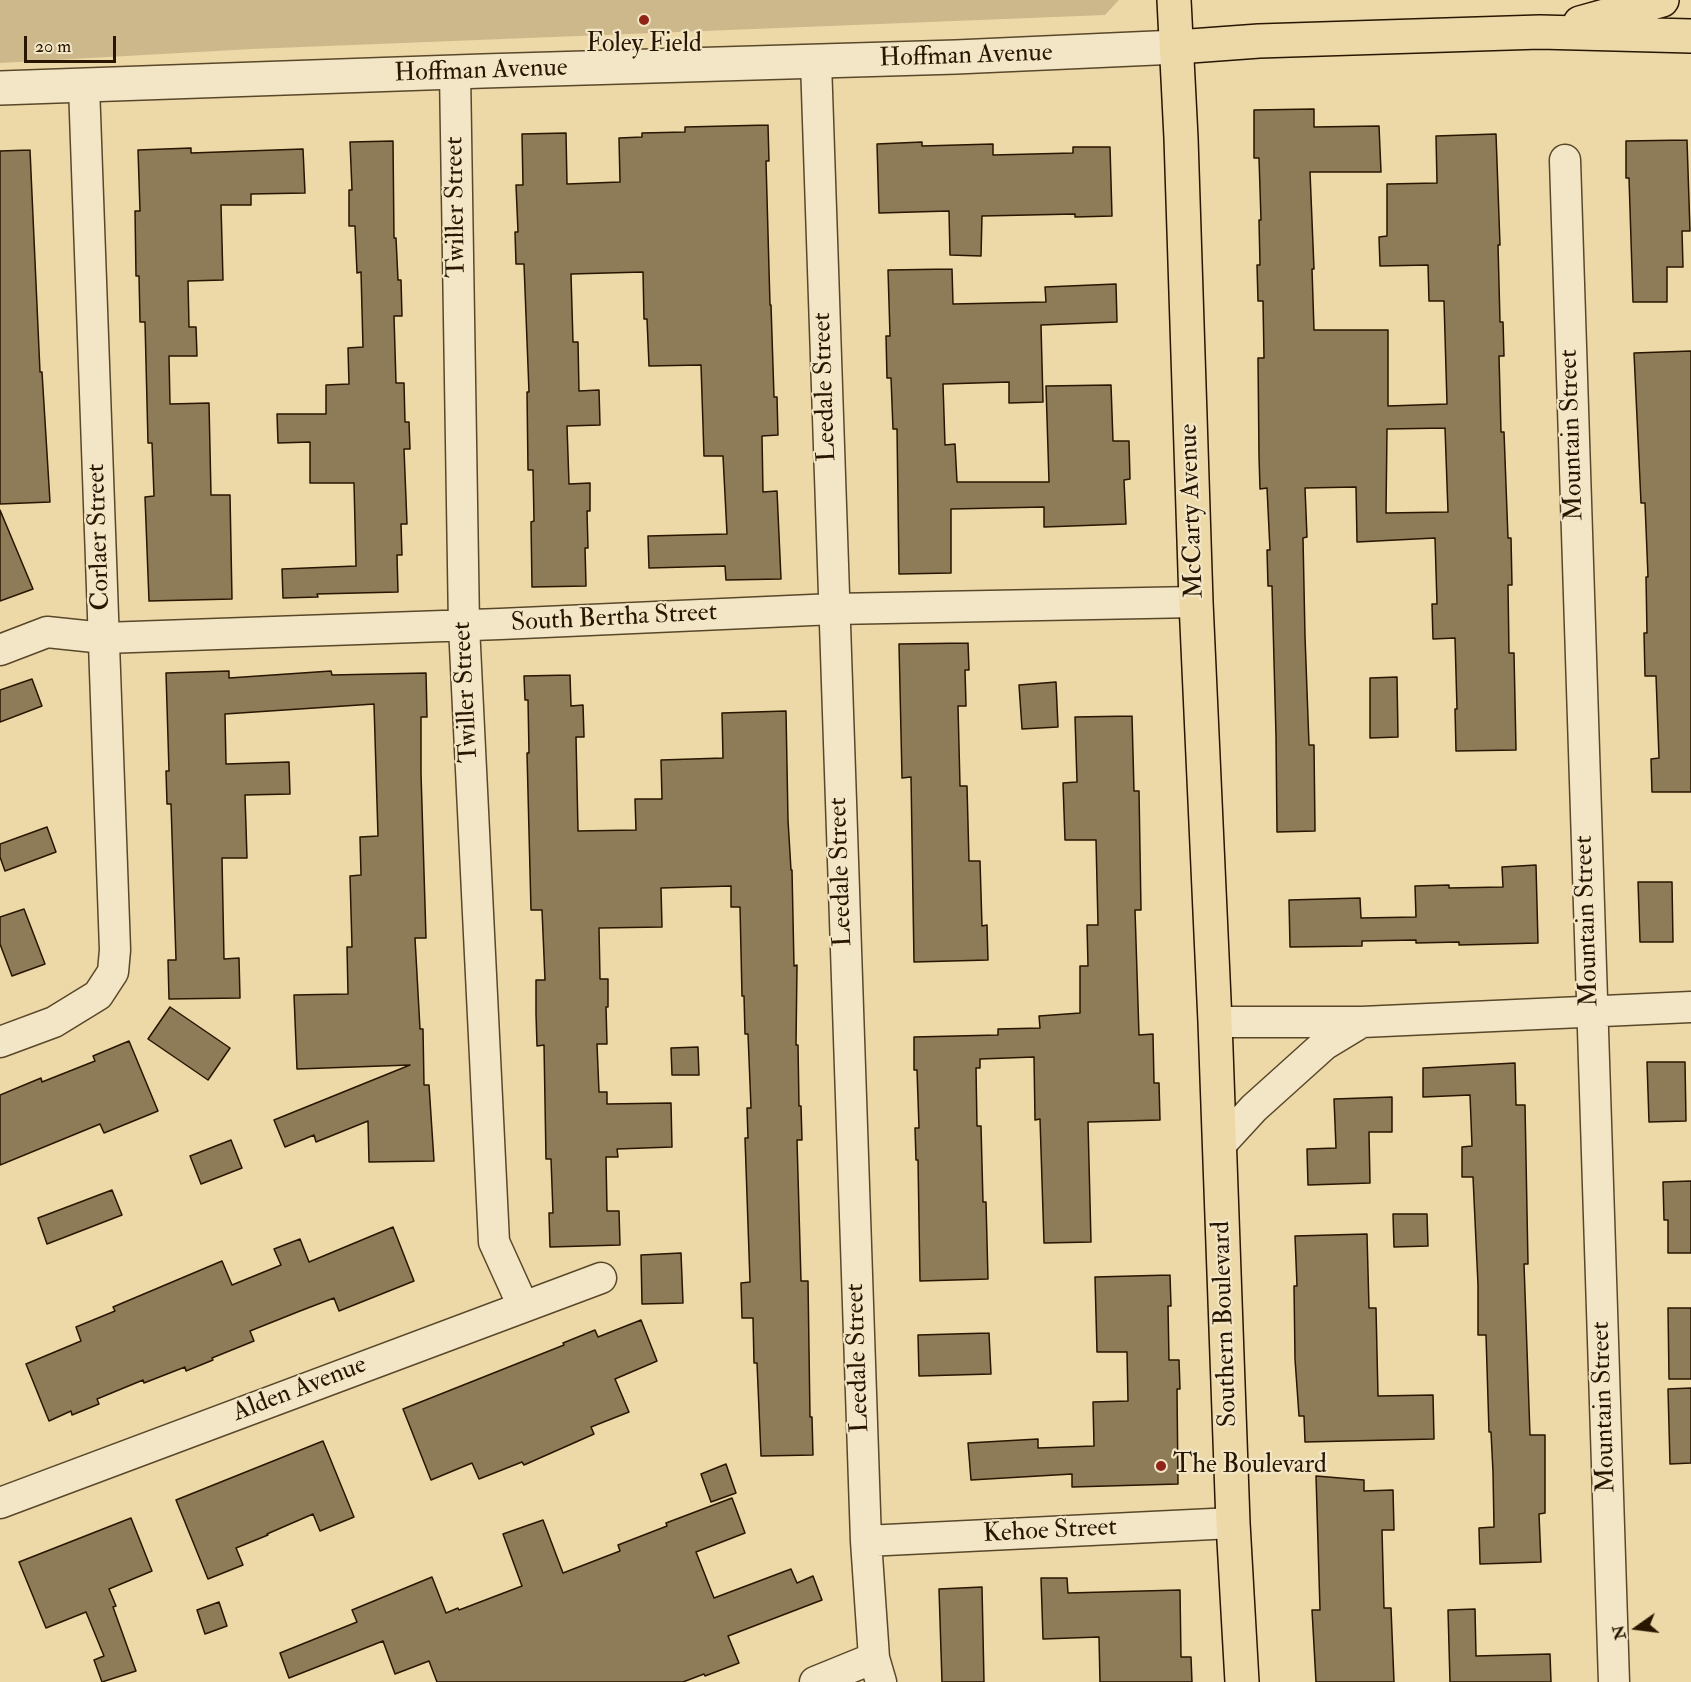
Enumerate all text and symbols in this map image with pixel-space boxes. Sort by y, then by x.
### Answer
marker: Foley Field [637,13,651,27]
scale bar [27,24,118,62]
place label: Foley Field [586,29,702,61]
text: 20 m [35,35,71,58]
street label: Hoffman Avenue [879,38,1053,76]
street label: Hoffman Avenue [394,53,568,91]
street label: Twiller Street [440,136,474,278]
street label: Leedale Street [808,312,844,462]
street label: Mountain Street [1554,349,1592,521]
street label: McCarty Avenue [1174,423,1212,599]
street label: Corlaer Street [82,463,118,611]
street label: South Bertha Street [510,598,718,640]
street label: Twiller Street [448,621,486,763]
street label: Leedale Street [824,797,860,947]
street label: Mountain Street [1569,835,1607,1007]
street label: Southern Boulevard [1207,1220,1245,1428]
street label: Leedale Street [841,1283,877,1433]
street label: Mountain Street [1586,1321,1624,1493]
street label: Alden Avenue [229,1350,371,1430]
place label: The Boulevard [1173,1450,1327,1482]
marker: The Boulevard [1154,1459,1168,1473]
street label: Kehoe Street [982,1513,1118,1551]
north arrow [1607,1598,1667,1658]
text: N [1608,1623,1631,1642]

